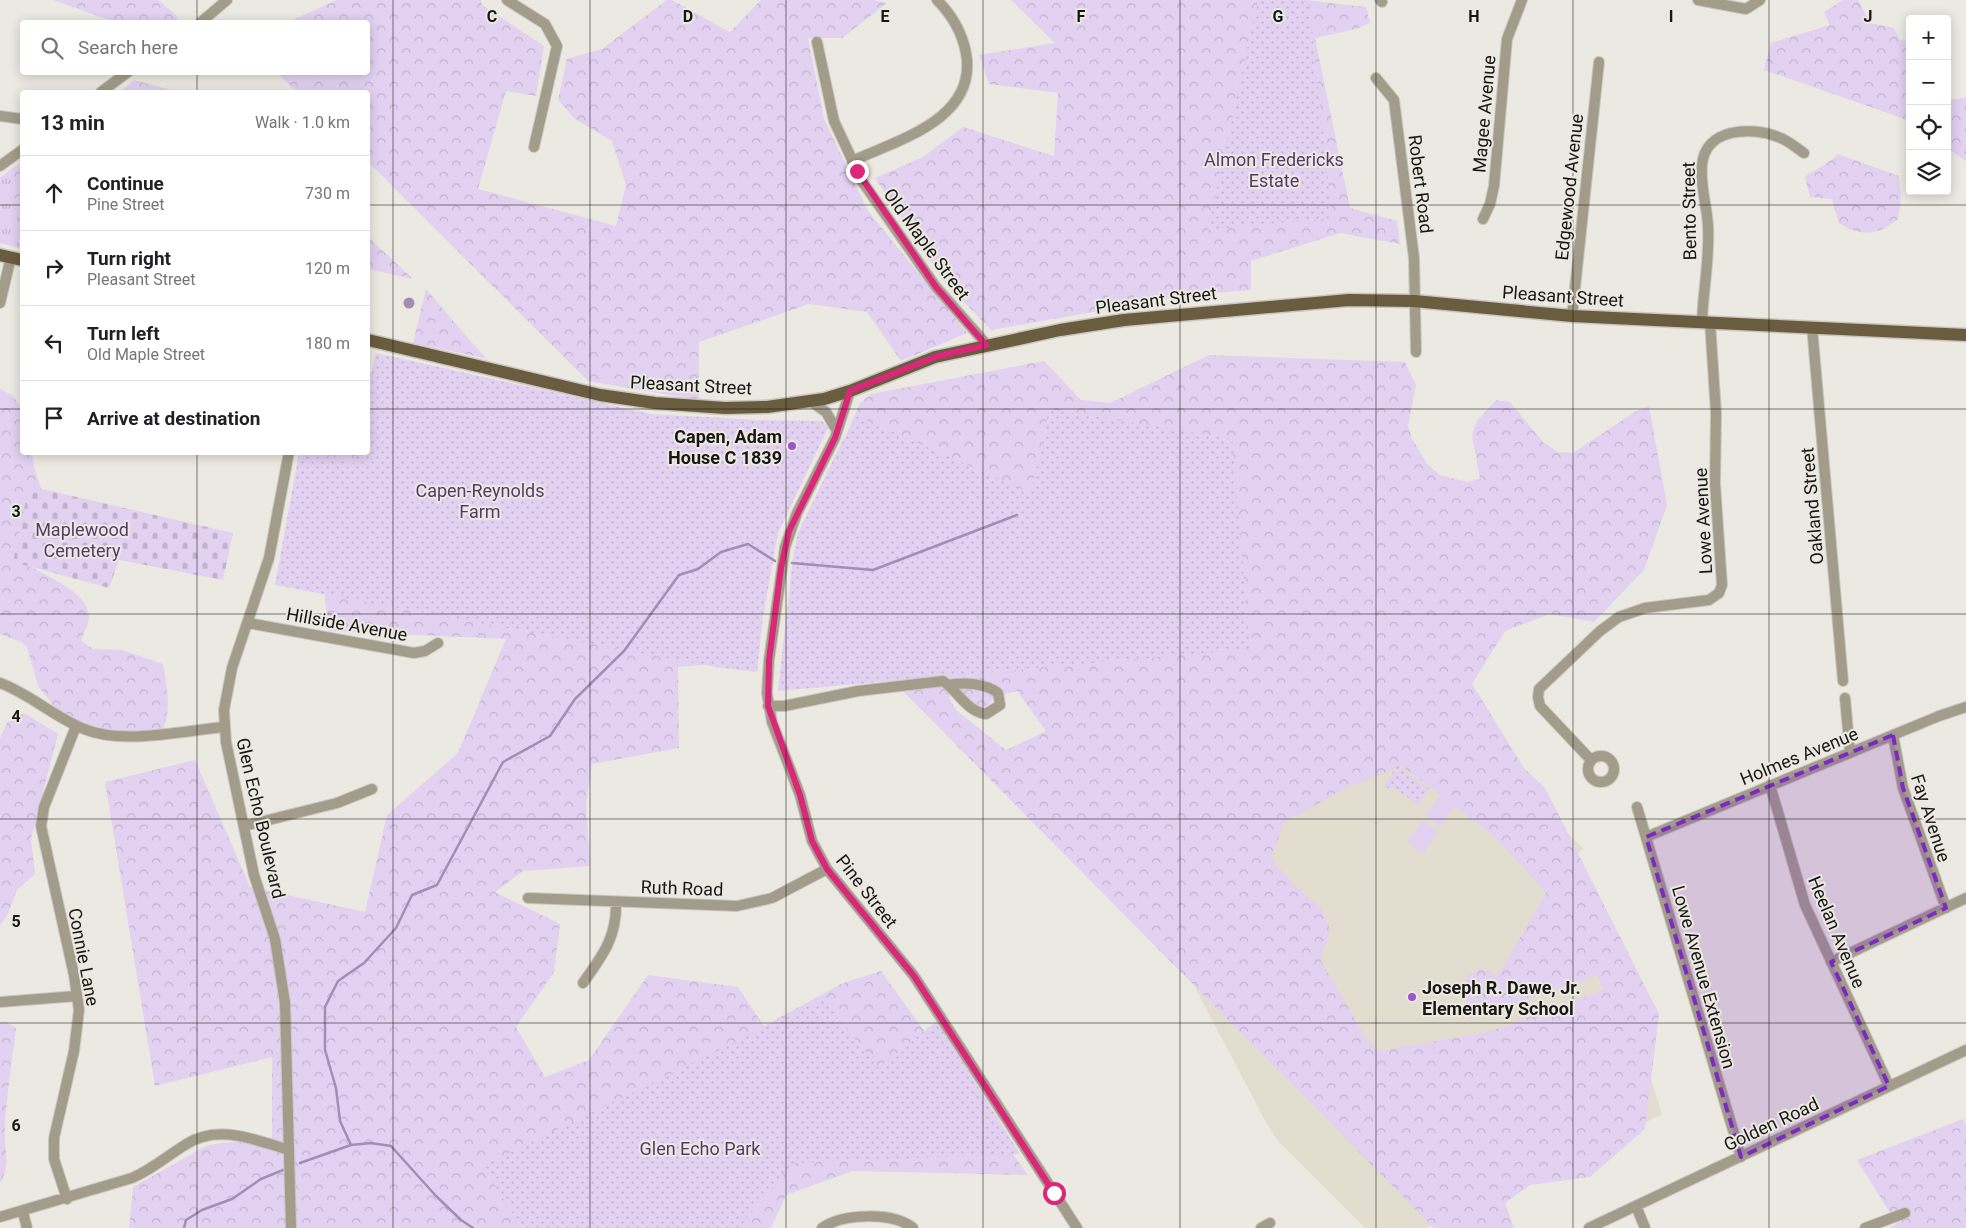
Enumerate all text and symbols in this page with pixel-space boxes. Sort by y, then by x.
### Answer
text: C [487,7,497,26]
text: D [683,7,693,26]
text: E [881,7,890,26]
text: F [1077,7,1086,26]
text: G [1273,7,1284,26]
text: H [1468,7,1480,26]
text: I [1669,7,1673,26]
text: J [1864,7,1872,26]
map controls [1906,15,1951,195]
button: + [1906,15,1951,60]
search box [20,20,370,75]
icon: search [38,34,66,62]
text: Search here [78,36,178,59]
street label: Magee Avenue [1468,54,1500,174]
button: − [1906,60,1951,105]
button: locate [1906,105,1951,150]
text: 13 min [40,111,105,135]
text: Walk · 1.0 km [255,113,350,132]
street label: Edgewood Avenue [1551,113,1587,261]
street label: Robert Road [1405,133,1437,235]
park label: Almon Fredericks Estate [1204,149,1344,191]
button: layers [1906,150,1951,195]
route end [846,160,869,183]
street label: Bento Street [1678,161,1700,260]
text: Continue [87,172,164,195]
icon: ahead [40,179,68,207]
text: 730 m [305,184,350,203]
street label: Old Maple Street [879,184,975,304]
text: Pine Street [87,195,164,214]
text: Turn right [87,247,171,270]
icon: right [40,254,68,282]
text: 120 m [305,259,350,278]
text: Pleasant Street [87,270,195,289]
street label: Pleasant Street [1501,281,1625,311]
street label: Pleasant Street [1094,282,1218,318]
text: Turn left [87,322,160,345]
icon: left [40,329,68,357]
text: 180 m [305,334,350,353]
text: Old Maple Street [87,345,205,364]
street label: Pleasant Street [630,371,753,399]
icon: arrive [40,404,68,432]
text: Arrive at destination [87,407,260,430]
place label: Capen, Adam House C 1839 [668,426,782,468]
marker: Capen, Adam House C 1839 [786,440,798,452]
street label: Oakland Street [1796,446,1828,565]
street label: Lowe Avenue [1690,467,1716,575]
park label: Capen-Reynolds Farm [415,480,545,522]
text: 3 [11,502,21,521]
park label: Maplewood Cemetery [35,519,129,561]
street label: Hillside Avenue [285,603,409,645]
text: 4 [11,707,21,726]
street label: Holmes Avenue [1737,723,1861,789]
street label: Glen Echo Boulevard [232,736,290,900]
street label: Fay Avenue [1907,771,1955,865]
street label: Pine Street [832,850,902,932]
street label: Heelan Avenue [1804,873,1870,991]
street label: Ruth Road [640,876,724,900]
street label: Lowe Avenue Extension [1668,883,1740,1071]
street label: Connie Lane [64,906,104,1008]
text: 5 [11,912,21,931]
place label: Joseph R. Dawe, Jr. Elementary School [1422,977,1581,1019]
marker: Joseph R. Dawe, Jr. Elementary School [1406,991,1418,1003]
street label: Golden Road [1720,1093,1822,1155]
text: 6 [11,1116,21,1135]
park label: Glen Echo Park [640,1138,761,1159]
route start [1043,1182,1066,1205]

